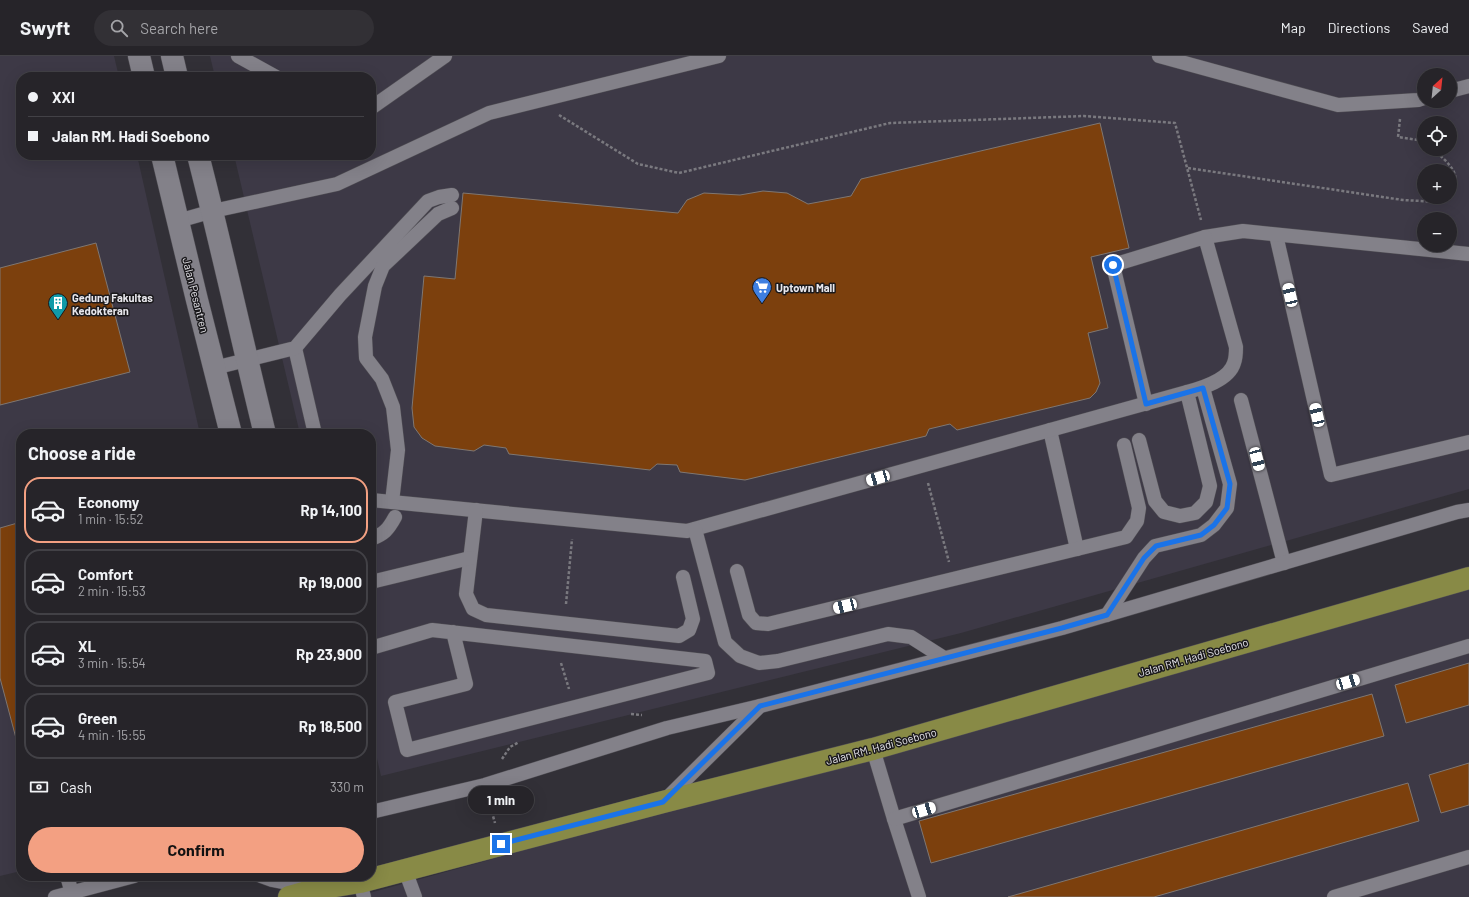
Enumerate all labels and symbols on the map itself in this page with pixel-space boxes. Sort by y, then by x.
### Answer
north arrow [1417,68,1457,108]
street label: Jalan Pesantren [180,256,212,334]
route start [1104,256,1122,274]
supermarket icon: Uptown Mall [751,276,773,304]
place label: Uptown Mall [776,281,835,294]
car [1281,282,1299,308]
place label: Gedung Fakultas Kedokteran [72,291,153,317]
building icon: Gedung Fakultas Kedokteran [47,292,69,320]
car [1308,402,1326,428]
car [1248,446,1266,472]
car [865,469,891,487]
car [832,597,858,615]
street label: Jalan RM. Hadi Soebono [1136,635,1250,679]
car [1335,673,1361,691]
street label: Jalan RM. Hadi Soebono [824,725,938,767]
callout: 1 min [468,786,534,814]
car [911,801,937,819]
route end [492,835,510,853]

